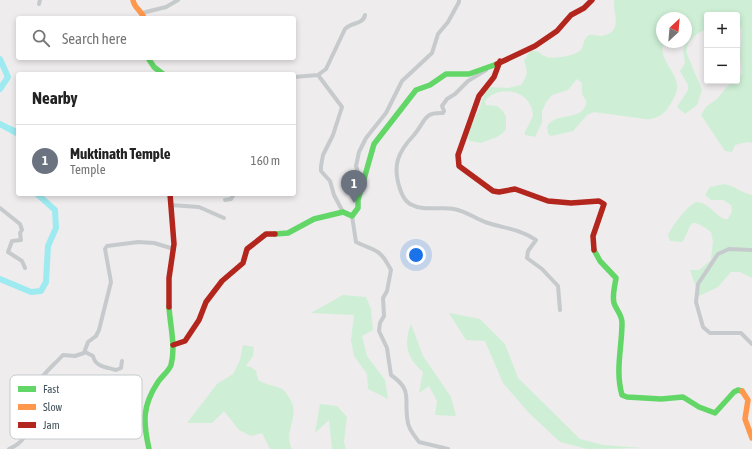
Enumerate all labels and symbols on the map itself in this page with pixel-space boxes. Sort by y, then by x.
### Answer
north arrow [656,12,692,48]
pin: 1 [341,170,367,203]
your location [406,245,426,265]
legend [10,375,142,439]
text: Fast [43,383,59,395]
text: Slow [43,401,62,413]
text: Jam [43,419,60,431]

